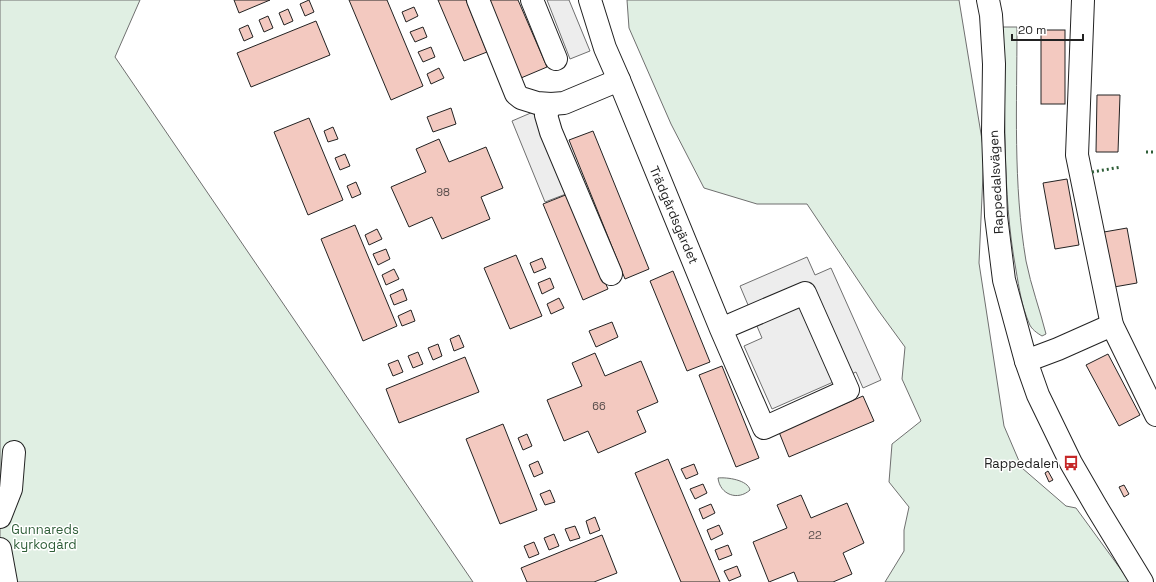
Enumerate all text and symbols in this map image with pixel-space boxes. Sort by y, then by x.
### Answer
scale bar [1012,16,1083,42]
text: 20 m [1018,22,1046,38]
street label: Rappedalsvägen [985,130,1007,234]
street label: Trädgårdsgärdet [646,163,702,267]
house number: 98 [436,185,450,199]
house number: 66 [592,399,606,413]
bus stop icon: Rappedalen [1062,454,1080,472]
place label: Rappedalen [984,455,1059,472]
park label: Gunnareds kyrkogård [11,521,79,553]
house number: 22 [808,528,822,542]

